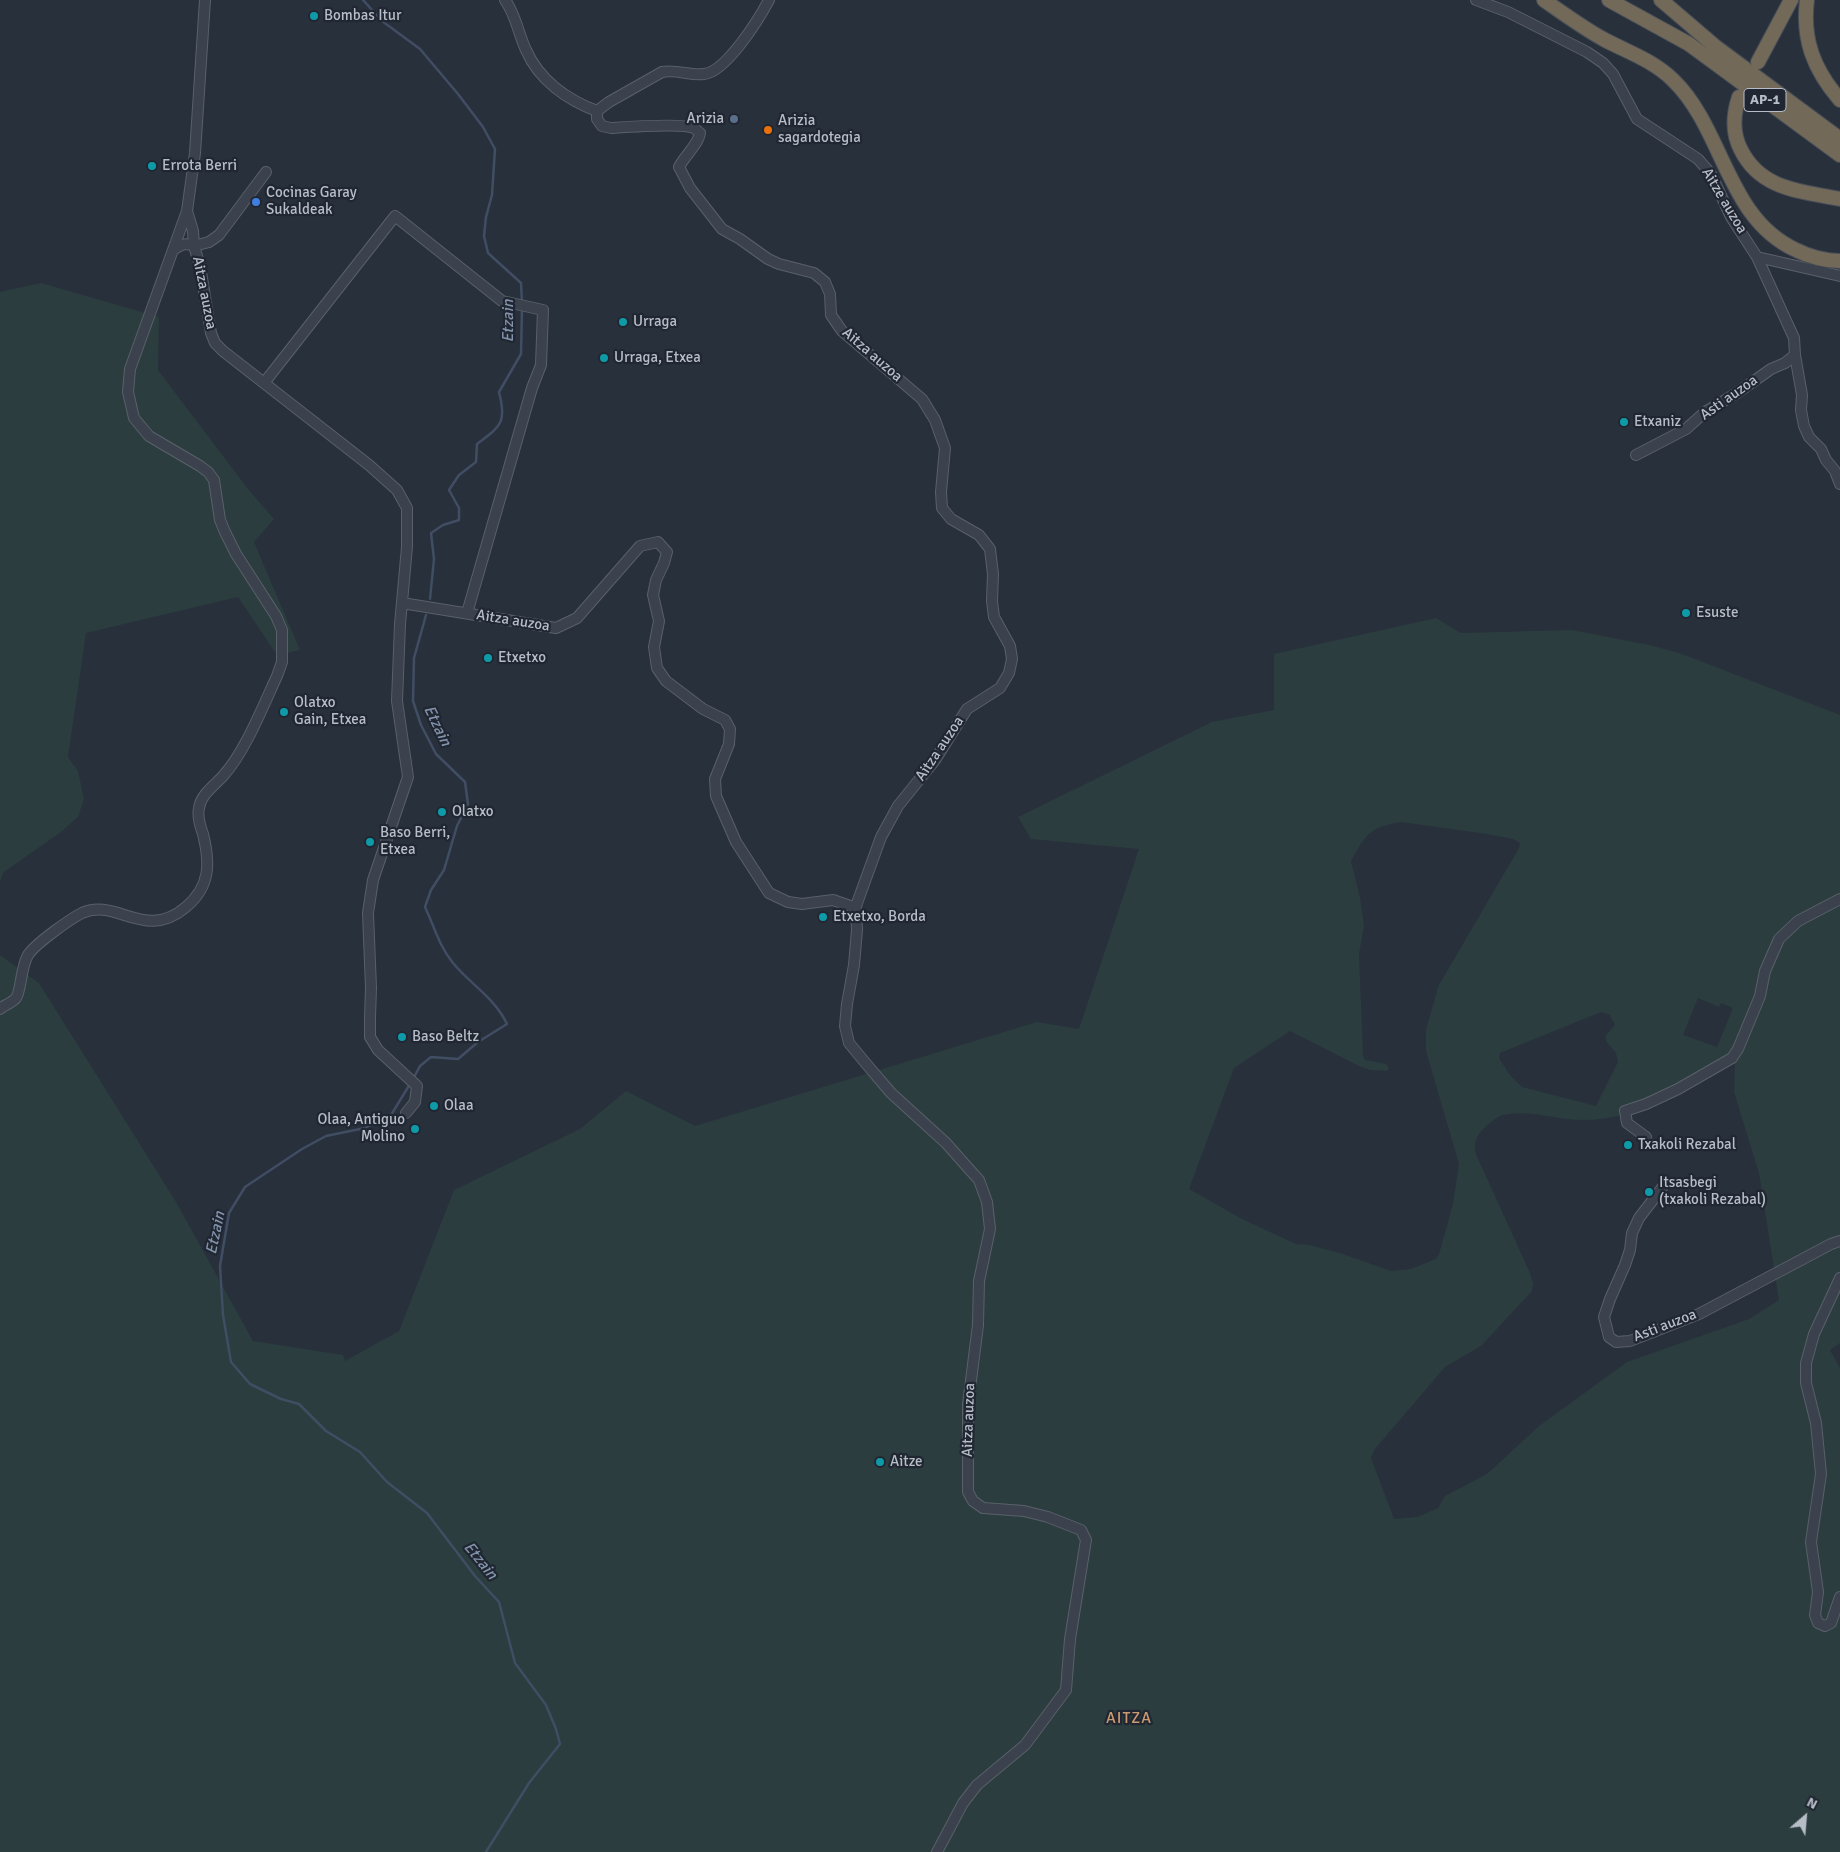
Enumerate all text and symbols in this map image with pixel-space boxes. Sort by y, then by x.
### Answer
place label: Bombas Itur [324,7,402,25]
marker: Bombas Itur [308,10,320,22]
road number: AP-1 [1744,88,1786,112]
place label: Arizia [687,110,724,128]
place label: Arizia sagardotegia [778,112,861,147]
marker: Arizia [728,113,740,125]
marker: Arizia sagardotegia [762,124,774,136]
place label: Errota Berri [162,157,237,175]
marker: Errota Berri [146,160,158,172]
street label: Aitze auzoa [1697,165,1751,237]
place label: Cocinas Garay Sukaldeak [266,184,357,219]
marker: Cocinas Garay Sukaldeak [250,196,262,208]
street label: Aitza auzoa [188,255,220,331]
water label: Etzain [499,299,519,343]
place label: Urraga [633,313,677,331]
marker: Urraga [617,316,629,328]
street label: Aitza auzoa [838,324,906,386]
place label: Urraga, Etxea [614,349,701,367]
marker: Urraga, Etxea [598,352,610,364]
street label: Asti auzoa [1697,372,1761,424]
place label: Etxaniz [1634,413,1681,431]
marker: Etxaniz [1618,416,1630,428]
place label: Esuste [1696,604,1738,622]
street label: Aitza auzoa [475,606,551,636]
marker: Esuste [1680,607,1692,619]
place label: Etxetxo [498,649,546,667]
marker: Etxetxo [482,652,494,664]
place label: Olatxo Gain, Etxea [294,694,366,729]
water label: Etzain [419,702,455,750]
marker: Olatxo Gain, Etxea [278,706,290,718]
street label: Aitza auzoa [912,713,968,785]
place label: Olatxo [452,803,494,821]
marker: Olatxo [436,806,448,818]
place label: Baso Berri, Etxea [380,824,450,859]
marker: Baso Berri, Etxea [364,836,376,848]
place label: Etxetxo, Borda [833,908,926,926]
marker: Etxetxo, Borda [817,911,829,923]
place label: Baso Beltz [412,1028,479,1046]
marker: Baso Beltz [396,1031,408,1043]
place label: Olaa [444,1097,474,1115]
marker: Olaa [428,1100,440,1112]
place label: Olaa, Antiguo Molino [317,1111,405,1146]
marker: Olaa, Antiguo Molino [409,1123,421,1135]
place label: Txakoli Rezabal [1638,1136,1736,1154]
marker: Txakoli Rezabal [1622,1139,1634,1151]
place label: Itsasbegi (txakoli Rezabal) [1659,1174,1766,1209]
marker: Itsasbegi (txakoli Rezabal) [1643,1186,1655,1198]
water label: Etzain [202,1210,230,1256]
street label: Asti auzoa [1631,1306,1699,1346]
street label: Aitza auzoa [959,1383,979,1457]
place label: Aitze [890,1453,923,1471]
marker: Aitze [874,1456,886,1468]
water label: Etzain [459,1538,501,1584]
district label: AITZA [1105,1709,1153,1729]
north arrow [1780,1792,1830,1842]
text: N [1804,1793,1820,1813]

